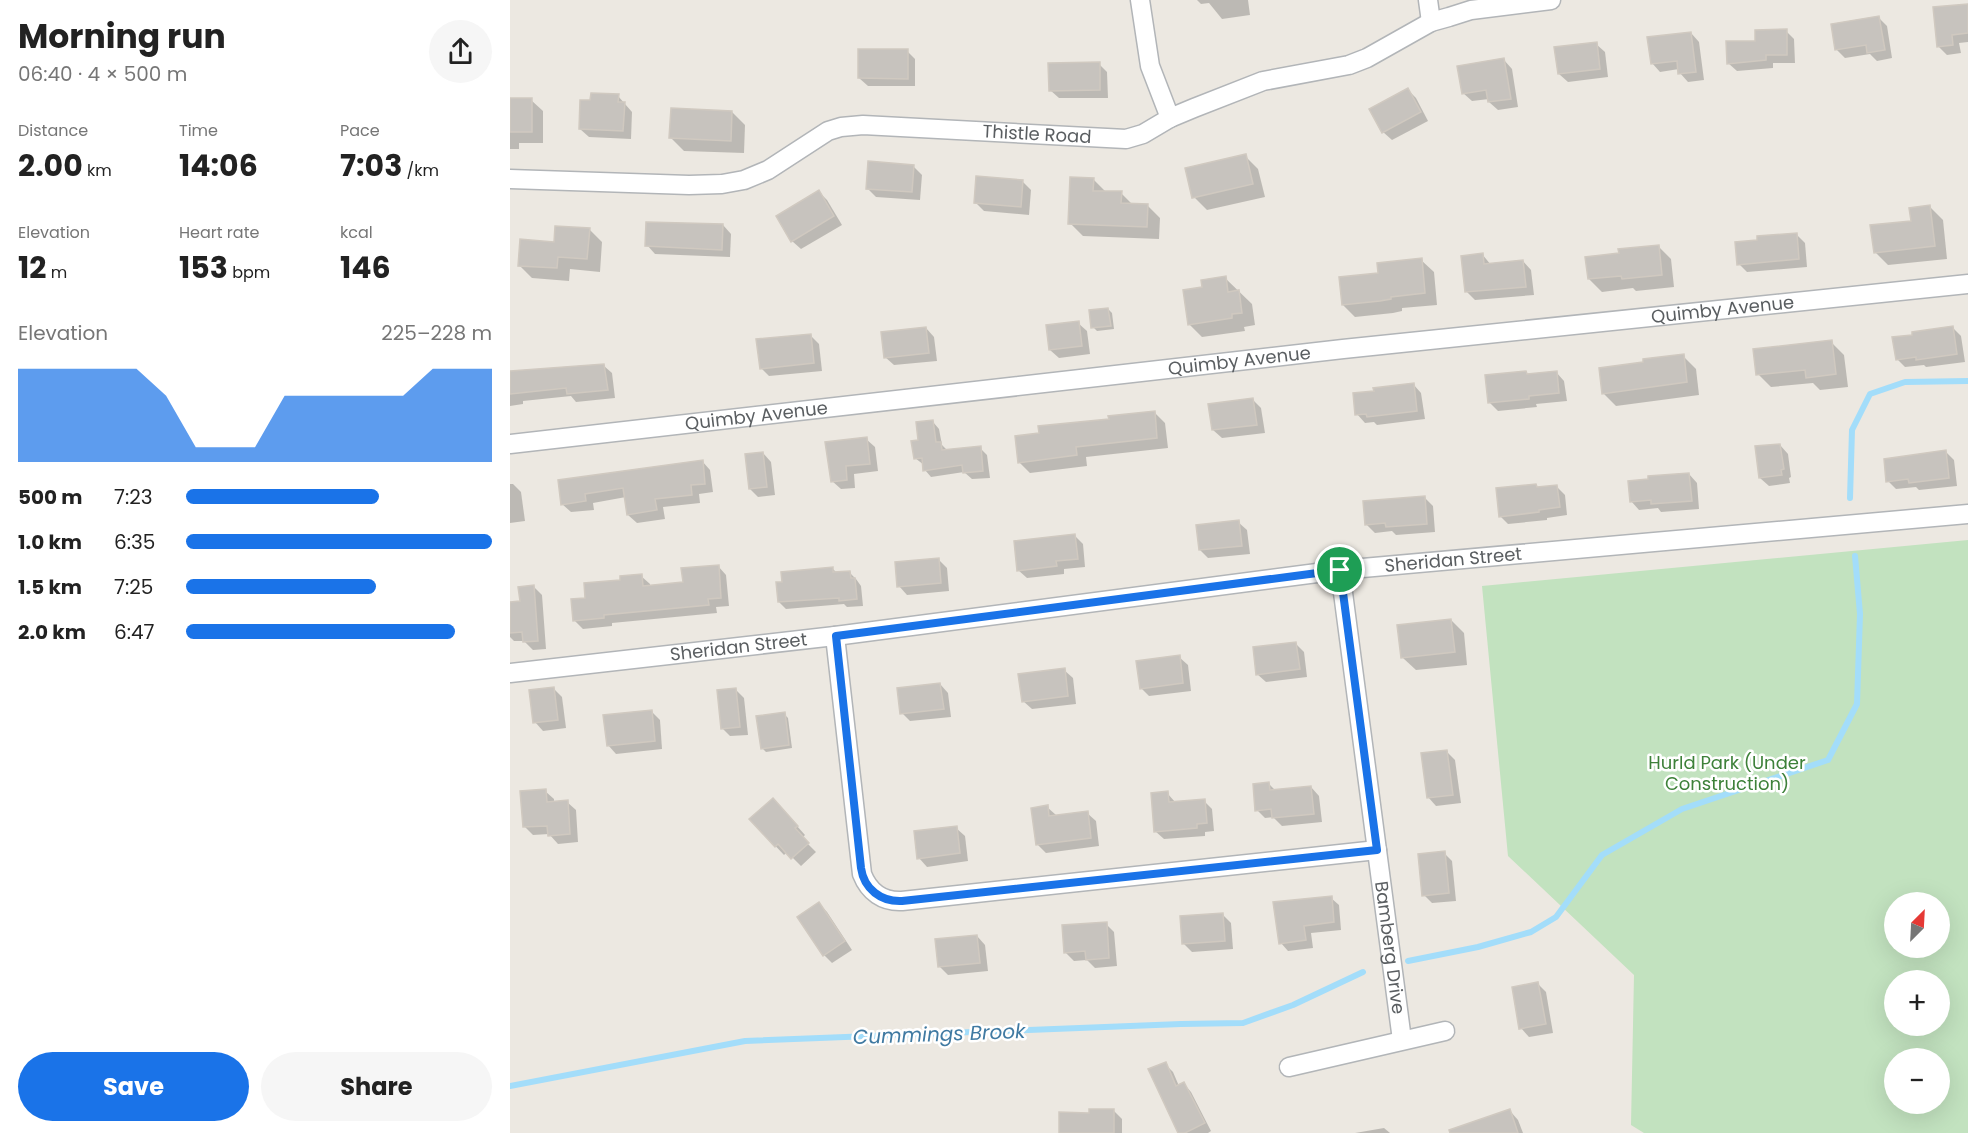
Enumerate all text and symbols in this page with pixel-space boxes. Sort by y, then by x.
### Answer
text: Morning run [18,13,226,60]
button: share [429,20,492,83]
text: 06:40 · 4 × 500 m [18,60,187,88]
street label: Thistle Road [982,118,1092,149]
text: Distance [18,119,88,142]
text: Time [179,119,218,142]
text: Pace [340,119,380,142]
text: 2.00 [18,144,83,187]
text: 14:06 [179,144,258,187]
text: 7:03 [340,144,402,187]
text: km [83,159,112,182]
text: /km [402,159,439,182]
text: Elevation [18,221,90,244]
text: Heart rate [179,221,259,244]
text: kcal [340,221,373,244]
text: 12 [18,246,46,289]
text: 153 [179,246,228,289]
text: 146 [340,246,391,289]
text: m [46,261,67,284]
text: bpm [228,261,270,284]
street label: Quimby Avenue [1650,289,1795,329]
text: Elevation [18,319,108,347]
text: 225–228 m [381,319,492,347]
street label: Quimby Avenue [1167,340,1312,381]
street label: Quimby Avenue [684,395,829,436]
text: 500 m [18,483,83,511]
text: 7:23 [114,483,152,511]
text: 1.0 km [18,528,82,556]
text: 6:35 [114,528,155,556]
street label: Sheridan Street [1383,541,1523,578]
pin [1314,544,1365,595]
icon: arrive [1323,553,1356,586]
text: 1.5 km [18,573,82,601]
text: 7:25 [114,573,153,601]
text: 2.0 km [18,618,86,646]
text: 6:47 [114,618,154,646]
street label: Sheridan Street [669,626,808,667]
park label: Hurld Park (Under Construction) [1648,750,1806,796]
street label: Bamberg Drive [1369,880,1411,1016]
north arrow [1884,892,1950,958]
map controls [1884,892,1950,1114]
button: + [1884,970,1950,1036]
water label: Cummings Brook [852,1017,1027,1051]
button: − [1884,1048,1950,1114]
button: Save [18,1052,249,1121]
button: Share [261,1052,492,1121]

